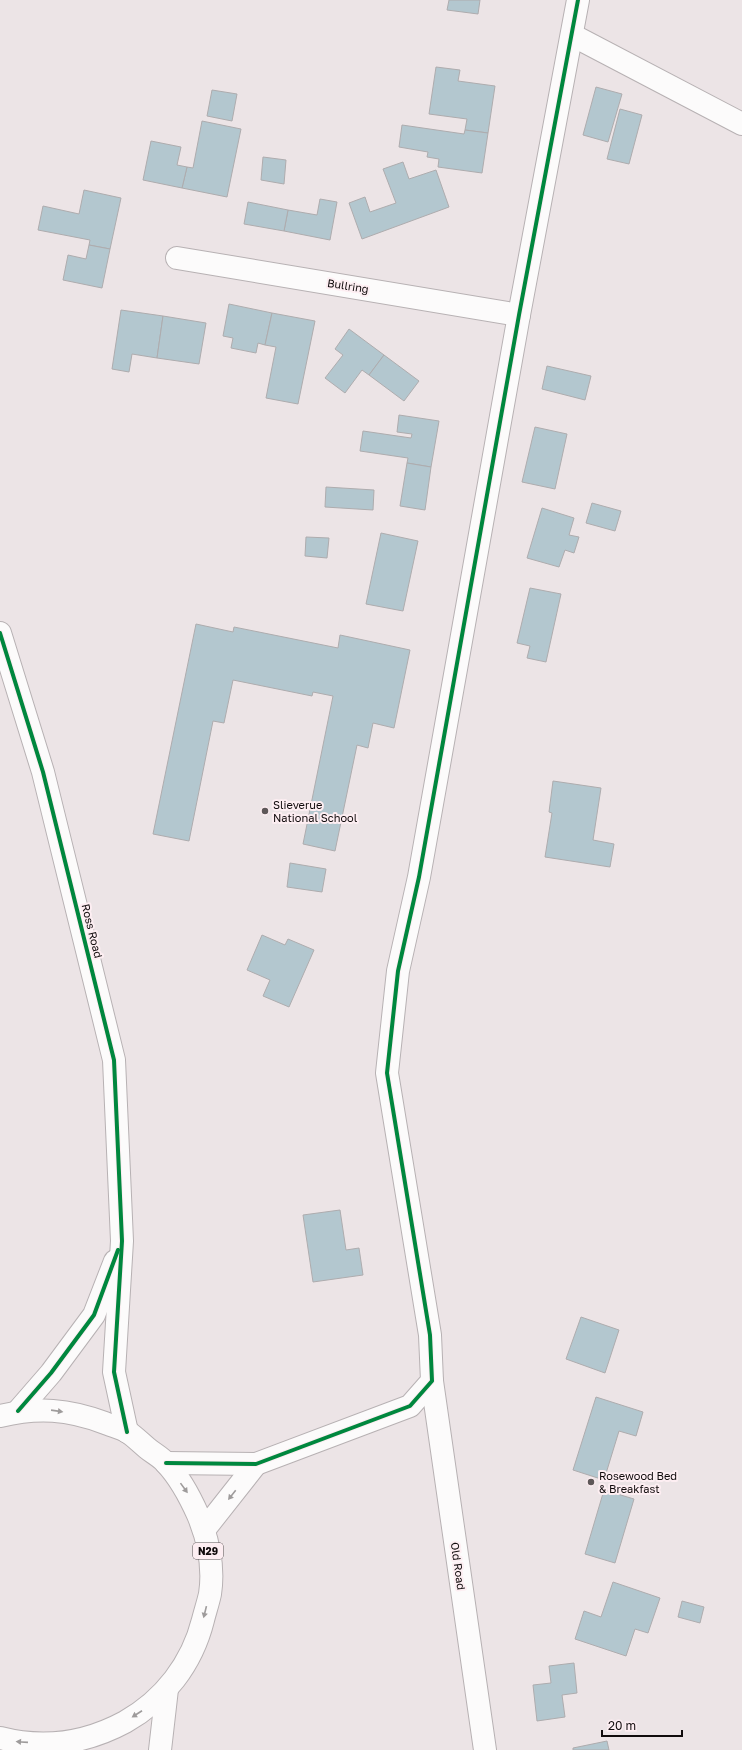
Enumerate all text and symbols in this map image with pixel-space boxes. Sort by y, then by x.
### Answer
street label: Bullring [326,276,370,295]
place label: Slieverue National School [273,798,358,824]
marker: Slieverue National School [260,806,270,816]
street label: Ross Road [79,902,105,959]
one-way arrow [51,1408,63,1414]
place label: Rosewood Bed & Breakfast [599,1469,677,1495]
marker: Rosewood Bed & Breakfast [586,1477,596,1487]
one-way arrow [180,1483,188,1493]
one-way arrow [228,1489,236,1500]
street label: Old Road [449,1541,468,1591]
road number: N29 [193,1543,223,1559]
one-way arrow [202,1606,208,1618]
one-way arrow [132,1710,142,1718]
scale bar [602,1712,682,1738]
text: 20 m [608,1718,636,1733]
one-way arrow [16,1739,28,1746]

